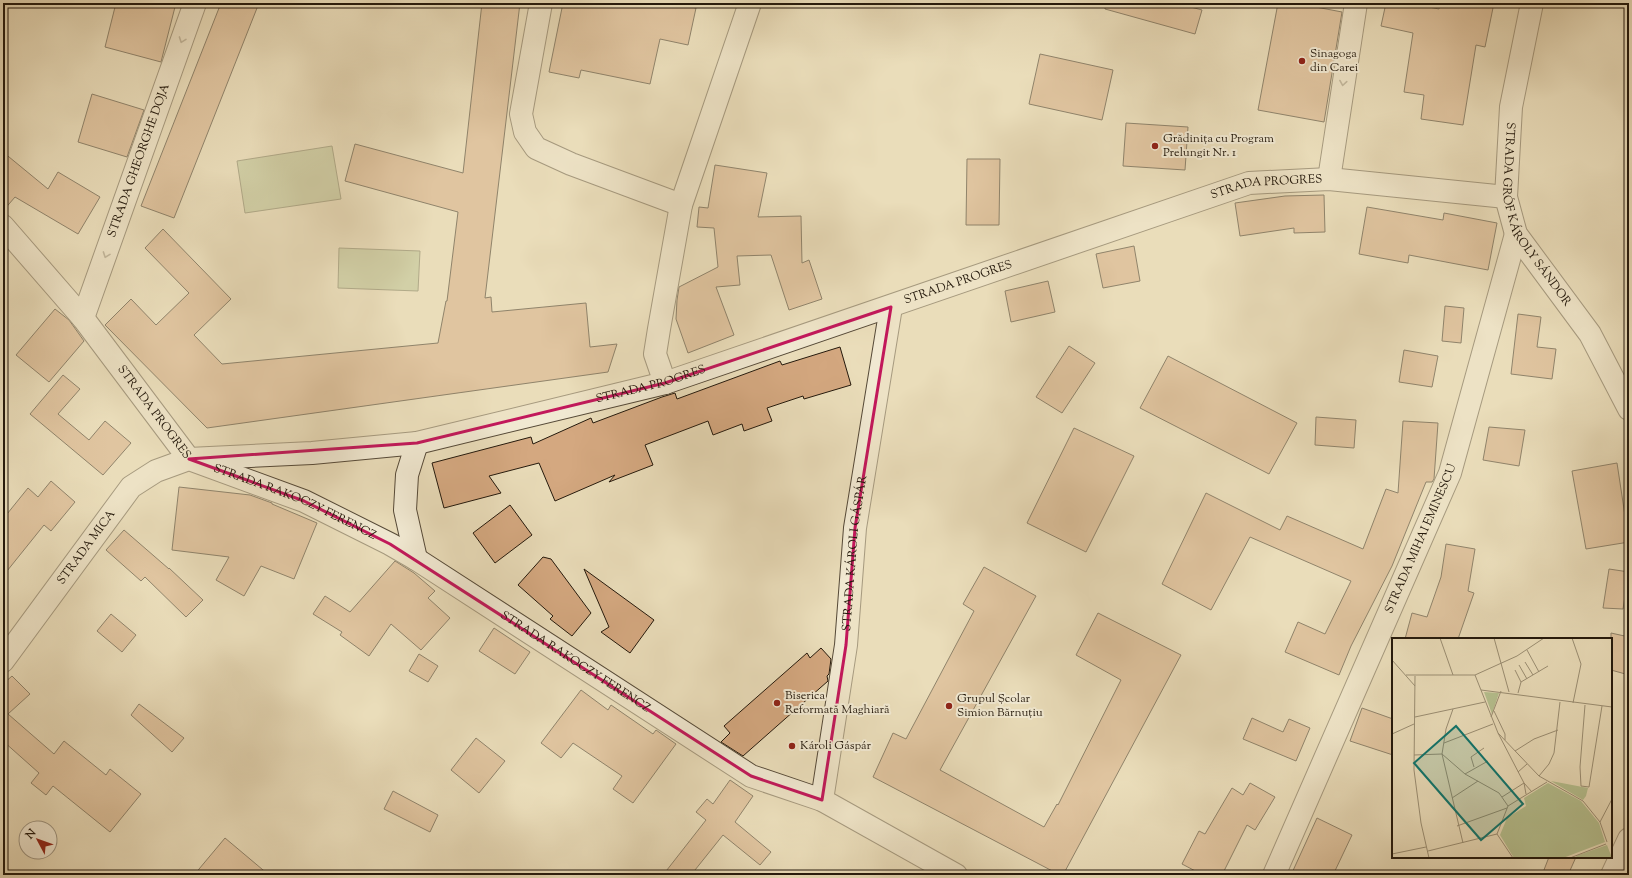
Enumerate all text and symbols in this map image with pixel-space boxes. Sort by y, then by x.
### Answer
one-way arrow [179,36,187,43]
place label: Sinagoga din Carei [1310,45,1359,77]
marker: Sinagoga din Carei [1297,56,1307,66]
one-way arrow [1339,80,1348,86]
street label: STRADA GHEORGHE DOJA [103,81,175,240]
street label: STRADA GRÓF KÁROLY SÁNDOR [1497,122,1576,310]
place label: Grădinița cu Program Prelungit Nr. 1 [1163,130,1274,162]
marker: Grădinița cu Program Prelungit Nr. 1 [1150,141,1160,151]
street label: STRADA PROGRES [1208,170,1323,204]
one-way arrow [102,251,110,258]
street label: STRADA PROGRES [902,256,1015,309]
street label: STRADA PROGRES [594,361,708,408]
street label: STRADA PROGRES [113,362,195,463]
street label: STRADA RAKOCZY FERENCZ [211,460,379,545]
street label: STRADA MIHAI EMINESCU [1381,462,1461,616]
street label: STRADA KÁROLI GÁSPÁR [838,474,872,632]
street label: STRADA MICA [53,506,120,589]
street label: STRADA RAKOCZY FERENCZ [497,607,654,717]
inset map [1392,638,1612,858]
place label: Biserica Reformată Maghiară [785,687,890,719]
place label: Grupul Școlar Simion Bărnuțiu [957,690,1043,722]
marker: Biserica Reformată Maghiară [772,698,782,708]
marker: Grupul Școlar Simion Bărnuțiu [944,701,954,711]
place label: Károli Gáspár [800,737,871,755]
marker: Károli Gáspár [787,741,797,751]
north arrow [18,820,58,860]
text: N [22,825,40,843]

